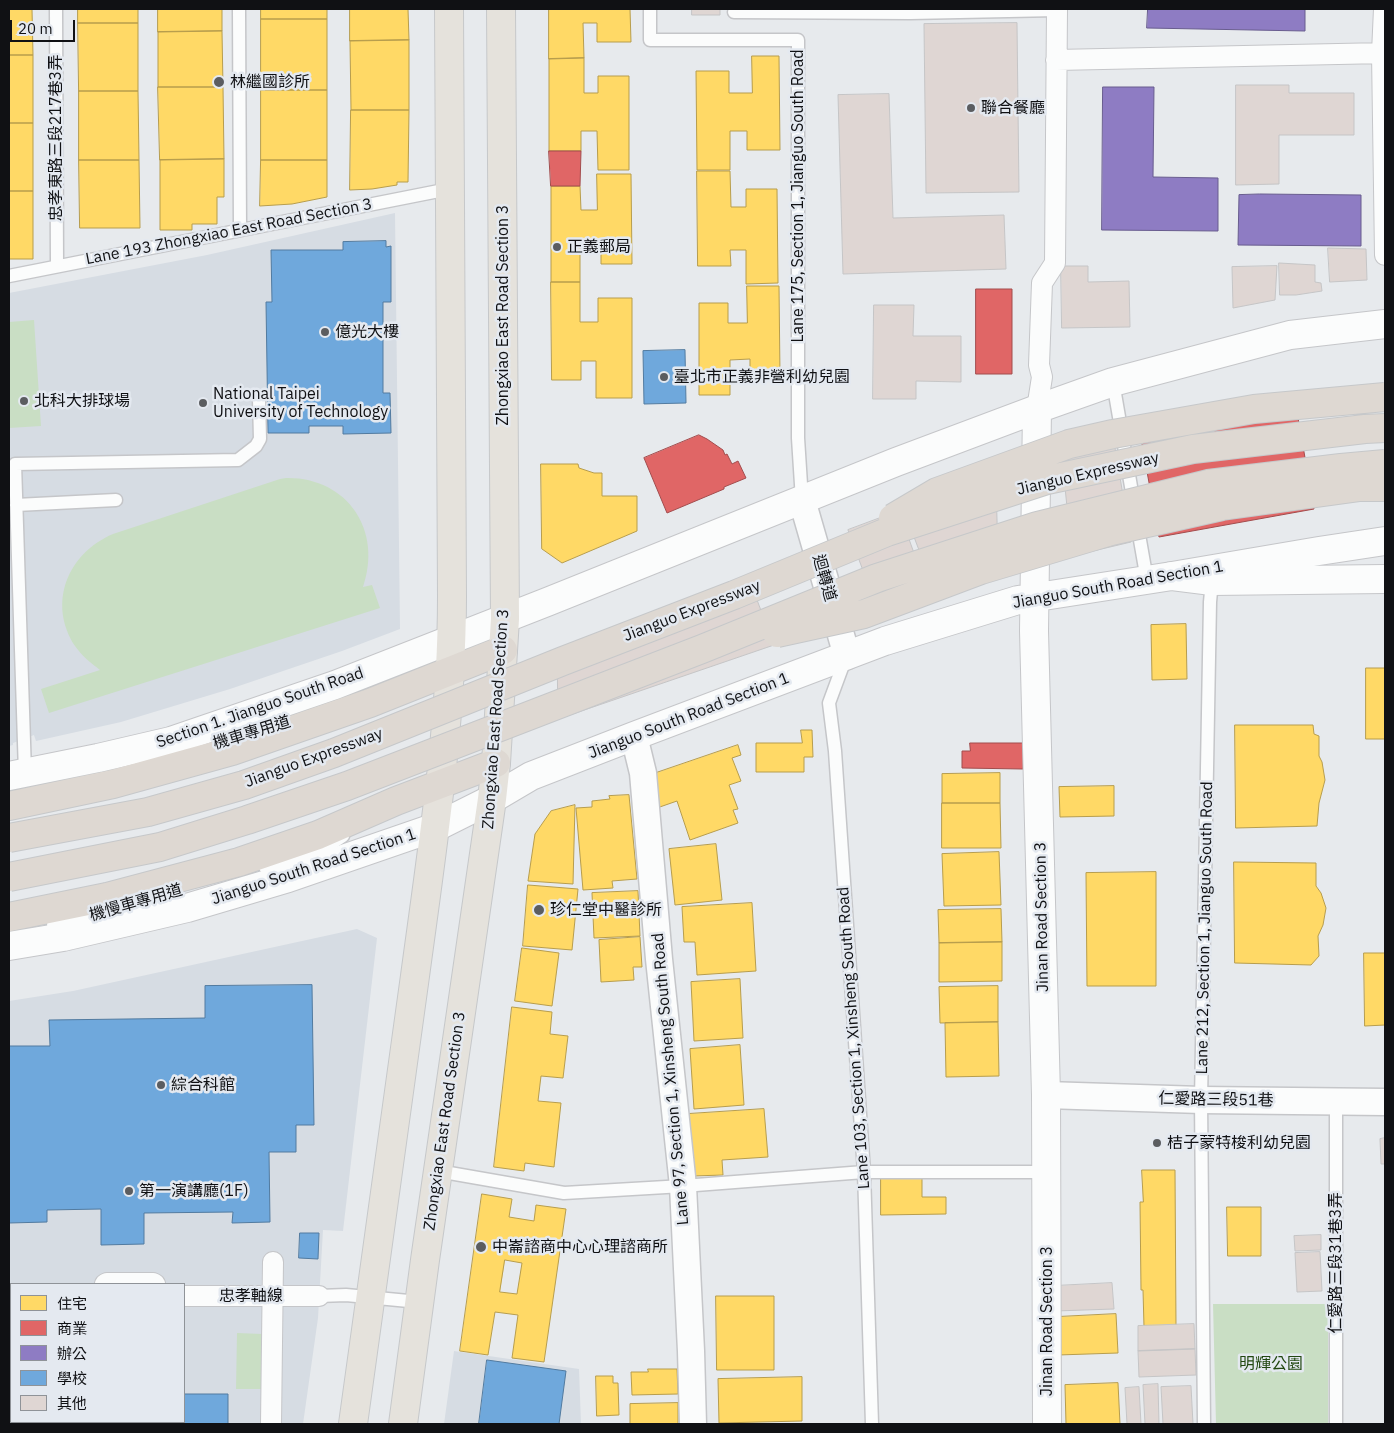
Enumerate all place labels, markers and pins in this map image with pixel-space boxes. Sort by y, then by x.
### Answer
place label: 林繼國診所 [230,72,310,92]
marker: 林繼國診所 [212,75,226,89]
place label: 聯合餐廳 [981,98,1045,118]
marker: 聯合餐廳 [965,102,977,114]
place label: 正義郵局 [567,237,631,257]
marker: 正義郵局 [551,241,563,253]
place label: 億光大樓 [335,322,399,342]
marker: 億光大樓 [319,326,331,338]
place label: 臺北市正義非營利幼兒園 [674,367,850,387]
marker: 臺北市正義非營利幼兒園 [658,371,670,383]
place label: National Taipei University of Technology [213,384,388,422]
place label: 北科大排球場 [34,391,130,411]
marker: 北科大排球場 [18,395,30,407]
marker: National Taipei University of Technology [197,397,209,409]
place label: 珍仁堂中醫診所 [550,900,662,920]
marker: 珍仁堂中醫診所 [532,903,546,917]
place label: 綜合科館 [171,1075,235,1095]
marker: 綜合科館 [155,1079,167,1091]
place label: 桔子蒙特梭利幼兒園 [1167,1133,1311,1153]
marker: 桔子蒙特梭利幼兒園 [1151,1137,1163,1149]
place label: 第一演講廳(1F) [139,1181,249,1201]
marker: 第一演講廳(1F) [123,1185,135,1197]
place label: 中崙諮商中心心理諮商所 [492,1237,668,1257]
marker: 中崙諮商中心心理諮商所 [474,1240,488,1254]

